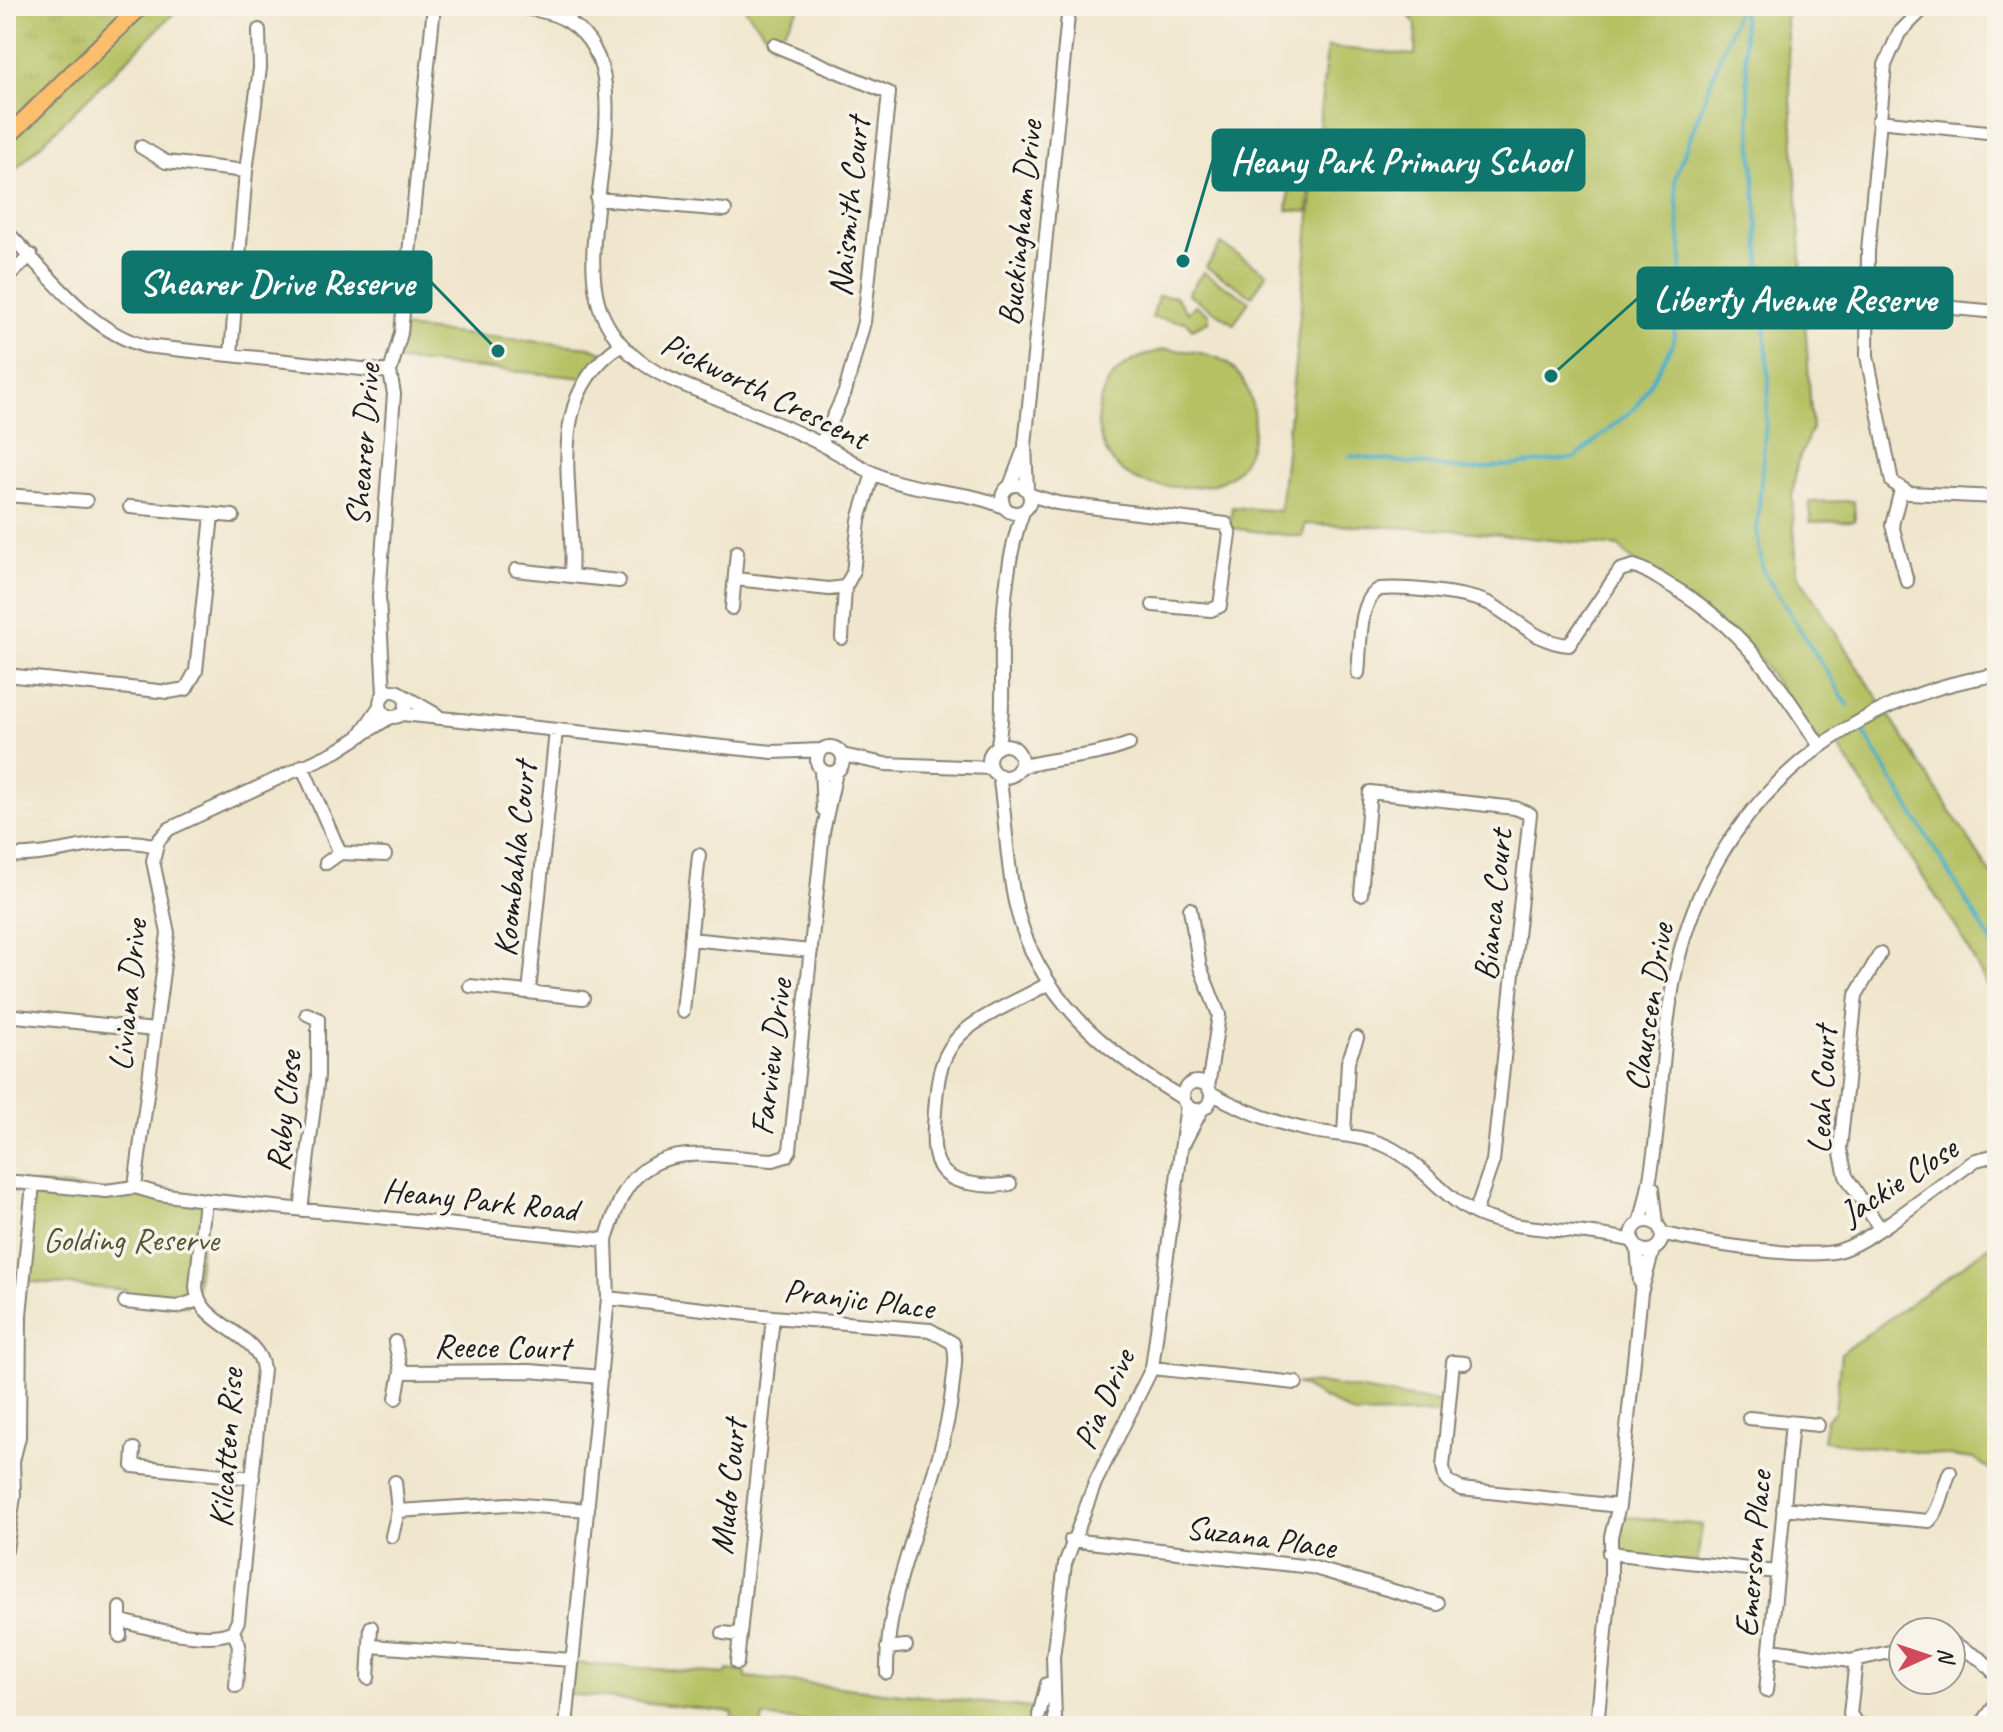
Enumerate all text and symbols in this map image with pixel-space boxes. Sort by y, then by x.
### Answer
street label: Naismith Court [818,111,880,299]
street label: Buckingham Drive [987,116,1052,328]
callout: Heany Park Primary School [1213,130,1584,190]
text: Heany Park Primary School [1230,138,1574,184]
callout: Shearer Drive Reserve [123,252,431,312]
text: Shearer Drive Reserve [140,260,417,306]
callout: Liberty Avenue Reserve [1638,268,1952,328]
text: Liberty Avenue Reserve [1654,276,1939,322]
street label: Pickworth Crescent [654,322,879,461]
street label: Shearer Drive [335,361,390,528]
street label: Koombahla Court [483,755,547,958]
street label: Bianca Court [1463,824,1522,983]
street label: Liviana Drive [98,915,157,1073]
street label: Clauscen Drive [1614,918,1683,1094]
street label: Farview Drive [740,975,802,1138]
street label: Leah Court [1797,1020,1847,1155]
street label: Ruby Close [256,1047,311,1173]
street label: Jackie Close [1830,1126,1967,1235]
street label: Heany Park Road [380,1168,585,1232]
park label: Golding Reserve [43,1218,221,1261]
street label: Pranjic Place [781,1268,939,1329]
street label: Reece Court [434,1324,575,1369]
street label: Pia Drive [1062,1340,1146,1456]
street label: Kilcatten Rise [198,1365,253,1529]
street label: Mudo Court [699,1413,756,1556]
street label: Emerson Place [1724,1466,1781,1639]
street label: Suzana Place [1183,1505,1340,1569]
north arrow [1887,1616,1967,1696]
text: N [1932,1647,1960,1666]

